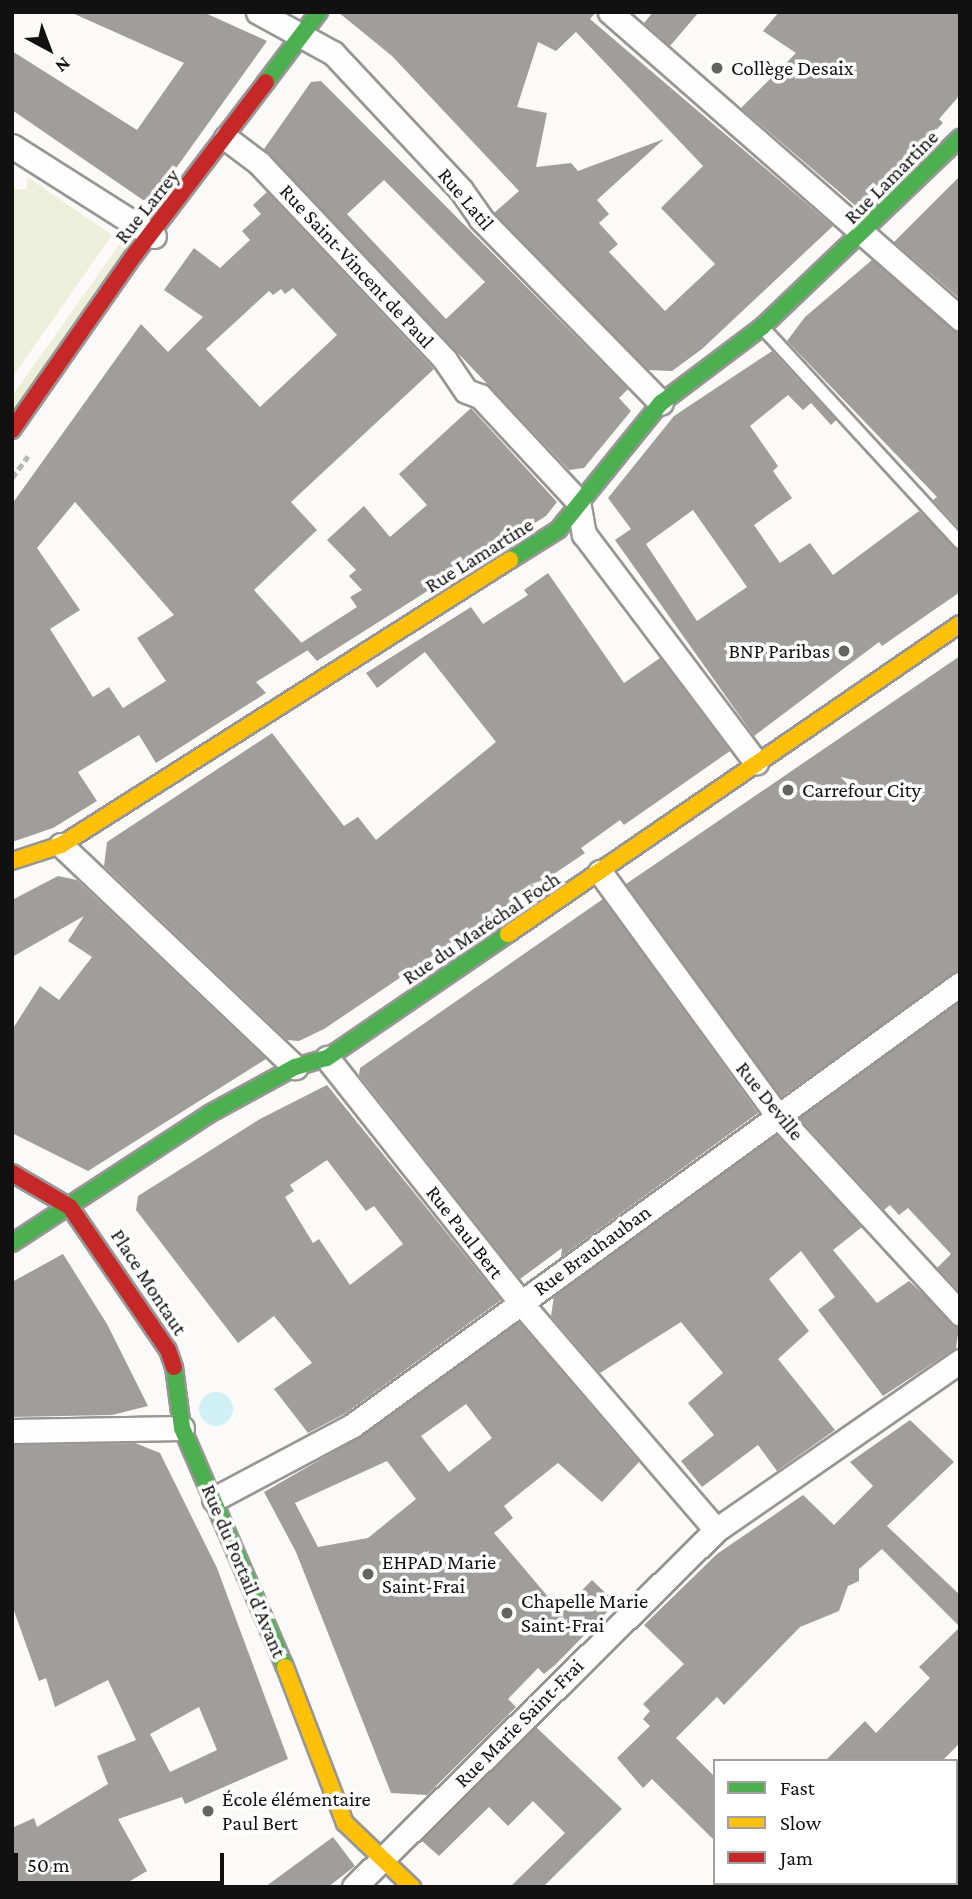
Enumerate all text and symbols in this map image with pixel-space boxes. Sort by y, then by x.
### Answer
north arrow [14,14,84,84]
text: N [51,53,75,77]
place label: Collège Desaix [731,55,854,81]
marker: Collège Desaix [709,60,725,76]
street label: Rue Lamartine [839,125,943,229]
street label: Rue Larrey [109,163,185,249]
street label: Rue Latil [433,163,499,235]
street label: Rue Saint-Vincent de Paul [274,179,440,353]
street label: Rue Lamartine [420,512,538,598]
place label: BNP Paribas [729,638,830,664]
marker: BNP Paribas [836,643,852,659]
place label: Carrefour City [802,777,921,803]
marker: Carrefour City [780,782,796,798]
street label: Rue du Maréchal Foch [397,866,565,990]
street label: Rue Deville [731,1056,809,1146]
street label: Rue Paul Bert [421,1180,509,1284]
street label: Rue Brauhauban [528,1199,656,1301]
street label: Place Montaut [105,1224,193,1340]
street label: Rue du Portail d'Avant [196,1480,292,1662]
place label: EHPAD Marie Saint-Frai [382,1549,496,1599]
marker: EHPAD Marie Saint-Frai [360,1566,376,1582]
place label: Chapelle Marie Saint-Frai [521,1588,648,1638]
marker: Chapelle Marie Saint-Frai [499,1605,515,1621]
street label: Rue Marie Saint-Frai [449,1653,589,1793]
legend [713,1759,958,1885]
text: Fast [780,1776,815,1800]
place label: École élémentaire Paul Bert [222,1786,371,1836]
marker: École élémentaire Paul Bert [200,1803,216,1819]
text: Slow [780,1811,821,1835]
scale bar [18,1840,228,1884]
text: Jam [780,1846,813,1870]
text: 50 m [27,1853,70,1877]

